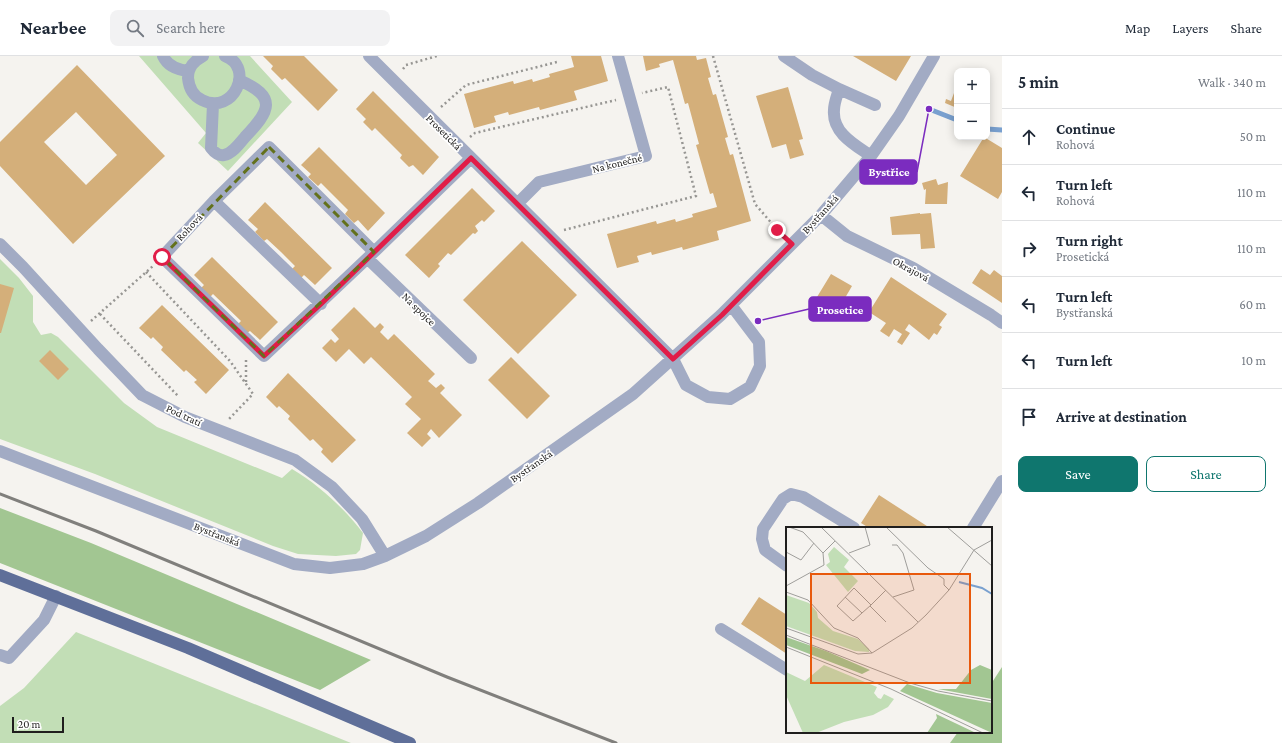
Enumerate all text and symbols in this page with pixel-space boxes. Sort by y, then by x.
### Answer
search box [110,10,390,46]
text: Nearbee [20,17,86,38]
icon: search [124,17,146,39]
text: Search here [156,20,225,36]
text: Map [1125,20,1150,36]
text: Layers [1172,20,1209,36]
text: Share [1231,20,1262,36]
map controls [954,68,990,140]
button: + [954,68,990,104]
text: 5 min [1018,73,1059,92]
text: Walk · 340 m [1198,75,1266,90]
button: − [954,104,990,140]
street label: Prosetická [424,112,464,152]
text: Continue [1056,121,1115,137]
icon: ahead [1018,126,1040,148]
text: 50 m [1240,129,1266,144]
text: Rohová [1056,137,1095,152]
street label: Na konečné [591,151,643,175]
callout: Bystřice [860,160,917,184]
text: Bystřice [868,165,910,179]
text: Turn left [1056,177,1112,193]
icon: left [1018,182,1040,204]
text: 110 m [1237,185,1266,200]
street label: Bystřanská [799,192,841,237]
text: Rohová [1056,193,1095,208]
street label: Rohová [173,211,205,243]
route end [768,221,786,239]
text: Turn right [1056,233,1123,249]
icon: right [1018,238,1040,260]
text: 110 m [1237,241,1266,256]
route start [153,248,171,266]
text: Prosetická [1056,249,1109,264]
street label: Okrajová [890,254,931,284]
text: Turn left [1056,289,1112,305]
street label: Na spojce [399,290,438,329]
icon: left [1018,294,1040,316]
callout: Prosetice [809,297,871,321]
text: 60 m [1239,297,1266,312]
text: Prosetice [817,303,864,317]
text: Bystřanská [1056,305,1113,320]
icon: left [1018,350,1040,372]
text: Turn left [1056,353,1112,369]
text: 10 m [1241,353,1266,368]
street label: Pod tratí [164,402,205,429]
icon: arrive [1018,406,1040,428]
text: Arrive at destination [1056,409,1187,425]
street label: Bystřanská [508,447,555,486]
button: Save [1018,456,1138,492]
button: Share [1146,456,1266,492]
street label: Bystřanská [192,520,242,549]
inset map [786,527,992,733]
scale bar [12,715,64,734]
text: 20 m [18,718,40,730]

